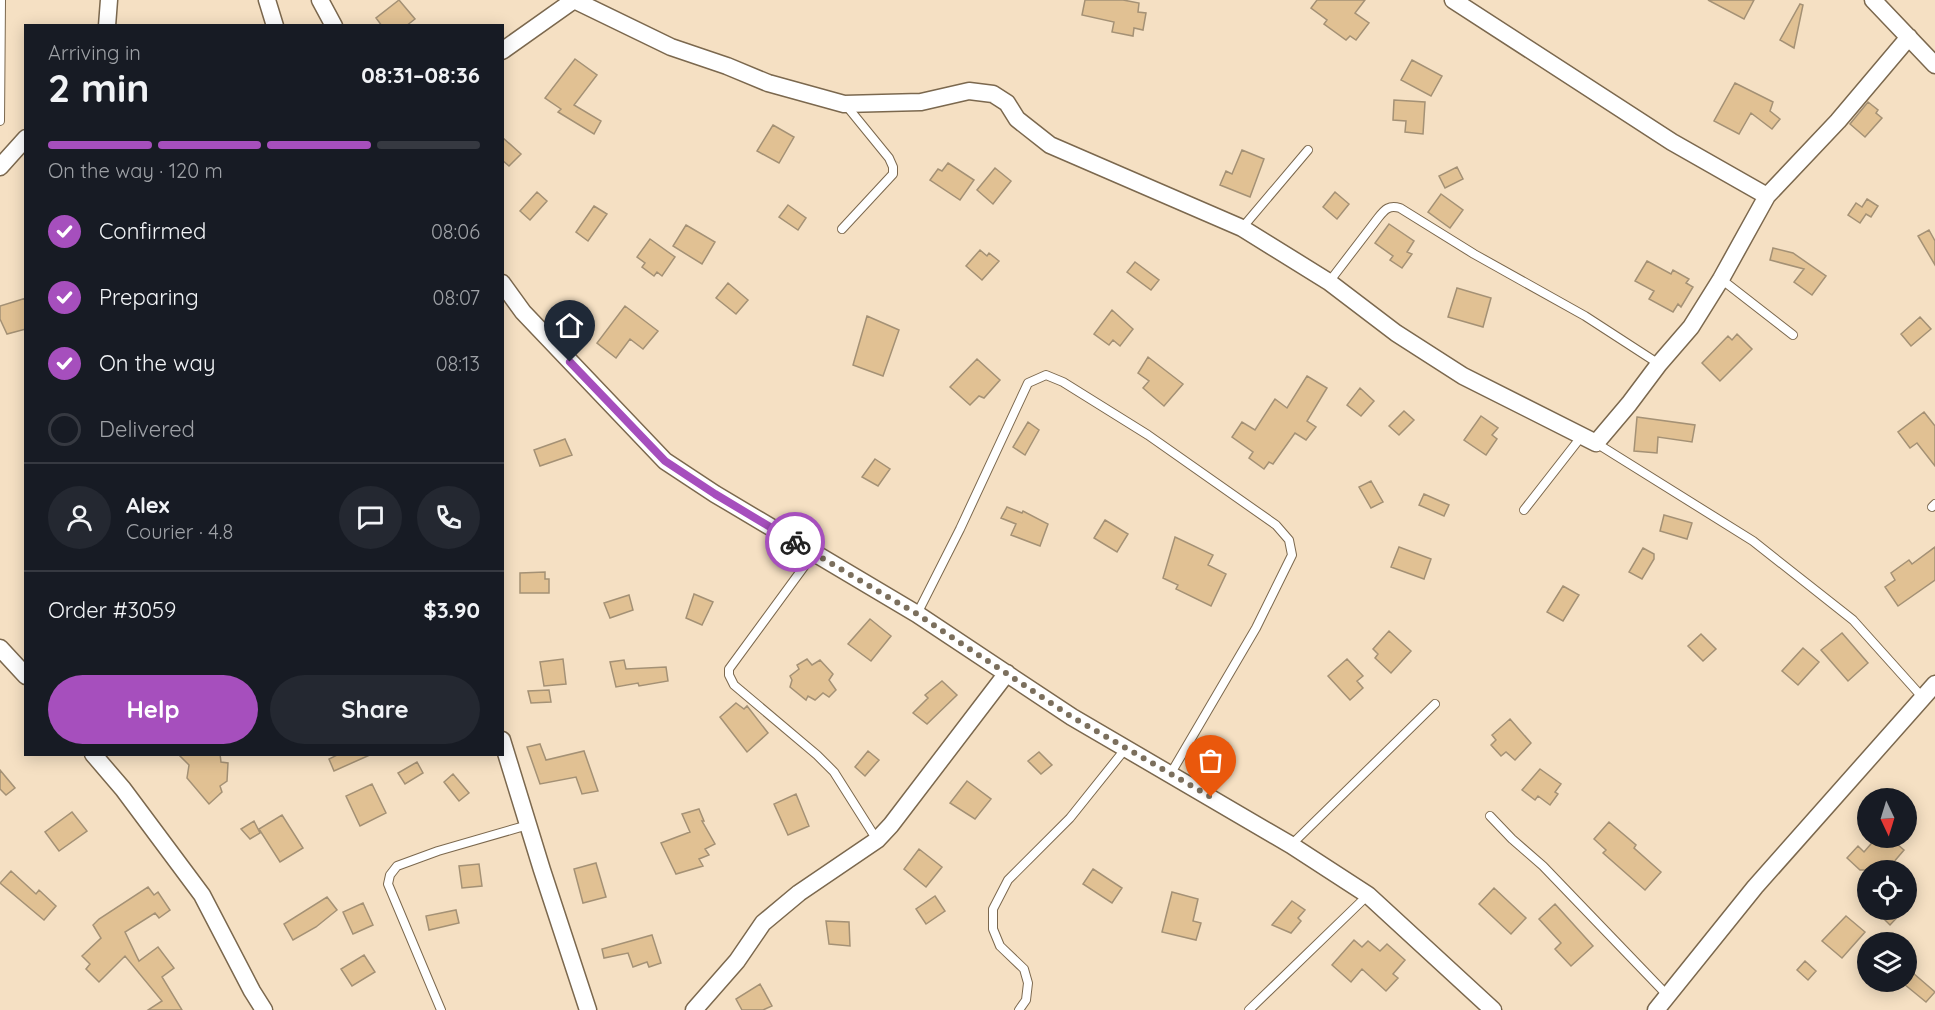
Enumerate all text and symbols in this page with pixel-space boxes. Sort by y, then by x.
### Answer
text: Arriving in [48,40,141,65]
text: 08:31–08:36 [361,61,480,89]
text: 2 min [48,63,150,112]
text: On the way · 120 m [48,158,223,183]
icon: check [48,215,81,248]
text: Confirmed [99,217,206,245]
text: 08:06 [431,219,480,244]
icon: check [48,281,81,314]
text: Preparing [99,283,199,311]
text: 08:07 [433,285,480,310]
pin [544,300,595,362]
icon: home [553,309,586,342]
icon: check [48,347,81,380]
text: On the way [99,349,215,377]
text: 08:13 [436,351,480,376]
text: Delivered [99,415,195,443]
button: person [48,486,111,549]
button: chat [339,486,402,549]
button: phone [417,486,480,549]
text: Alex [126,491,169,519]
courier [765,512,825,572]
text: Courier · 4.8 [126,519,233,544]
icon: bike [779,526,812,559]
text: Order #3059 [48,596,176,624]
text: $3.90 [424,596,480,624]
button: Help [48,675,258,744]
button: Share [270,675,480,744]
pin [1185,735,1236,797]
icon: bag [1194,744,1227,777]
north arrow [1857,788,1917,848]
map controls [1857,788,1917,992]
button: locate [1857,860,1917,920]
button: layers [1857,932,1917,992]

